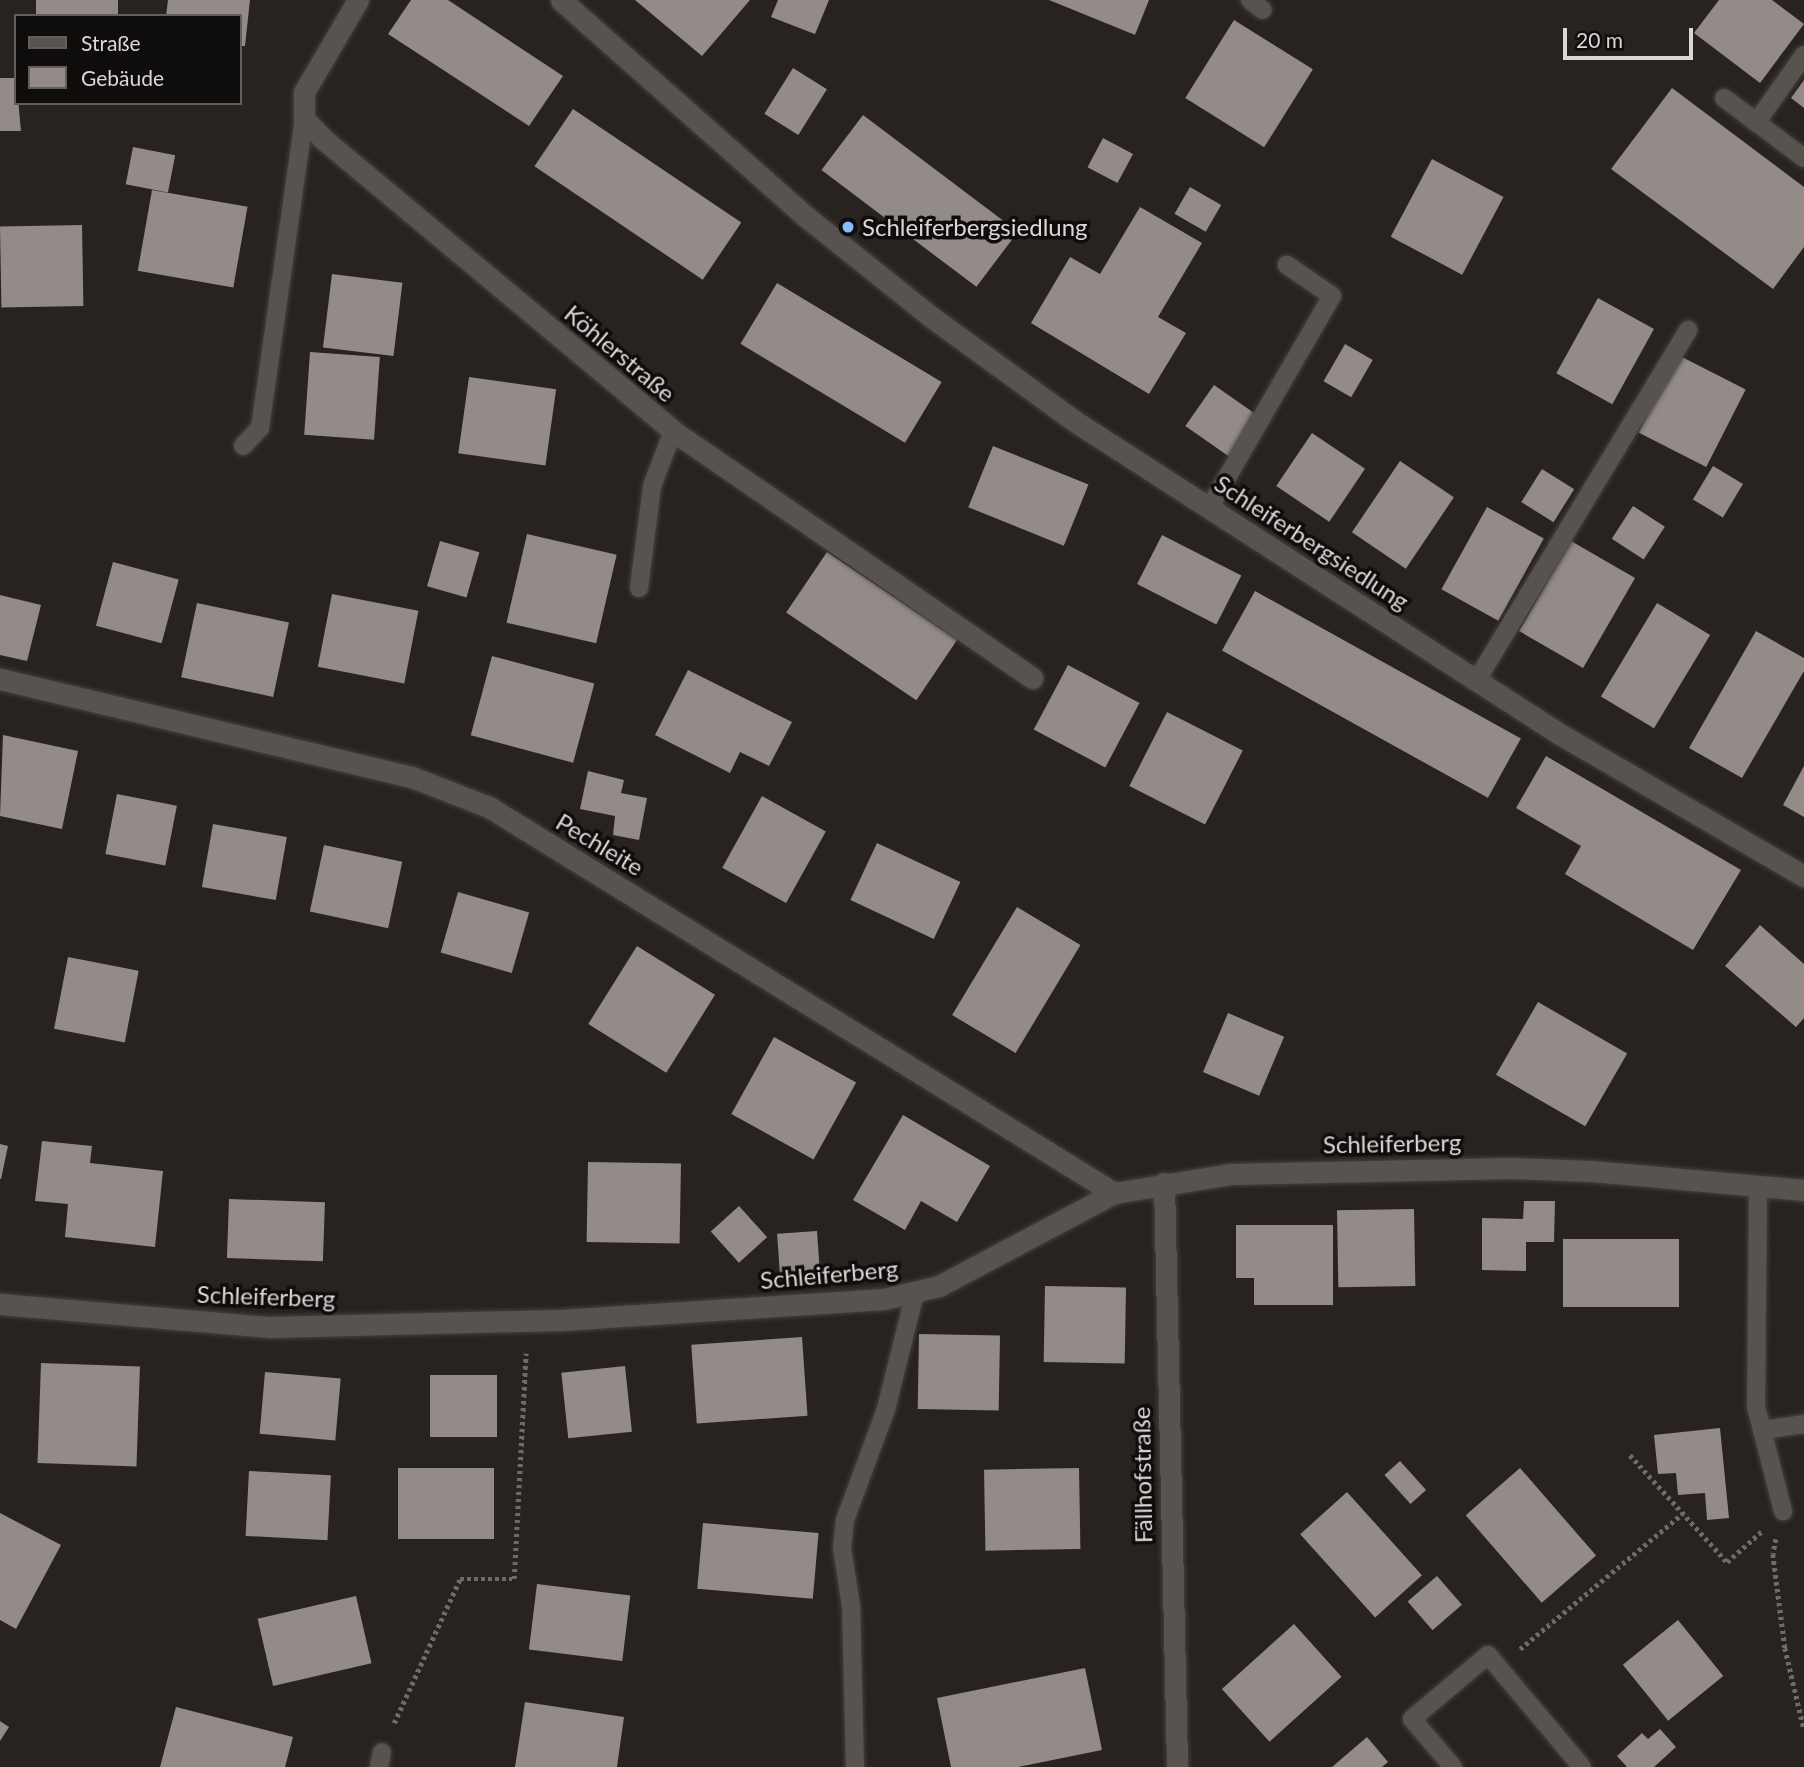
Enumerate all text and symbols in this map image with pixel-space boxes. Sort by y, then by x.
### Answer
legend [14,14,242,105]
scale bar [1566,14,1696,58]
text: 20 m [1576,27,1623,52]
text: Straße [81,30,141,55]
text: Gebäude [81,65,164,90]
place label: Schleiferbergsiedlung [862,213,1088,241]
marker: Schleiferbergsiedlung [840,219,856,235]
street label: Köhlerstraße [559,299,681,407]
street label: Schleiferbergsiedlung [1210,469,1414,615]
street label: Pechleite [551,807,649,881]
street label: Schleiferberg [1323,1127,1461,1159]
street label: Schleiferberg [759,1254,899,1294]
street label: Schleiferberg [196,1279,336,1313]
street label: Fällhofstraße [1126,1407,1158,1543]

